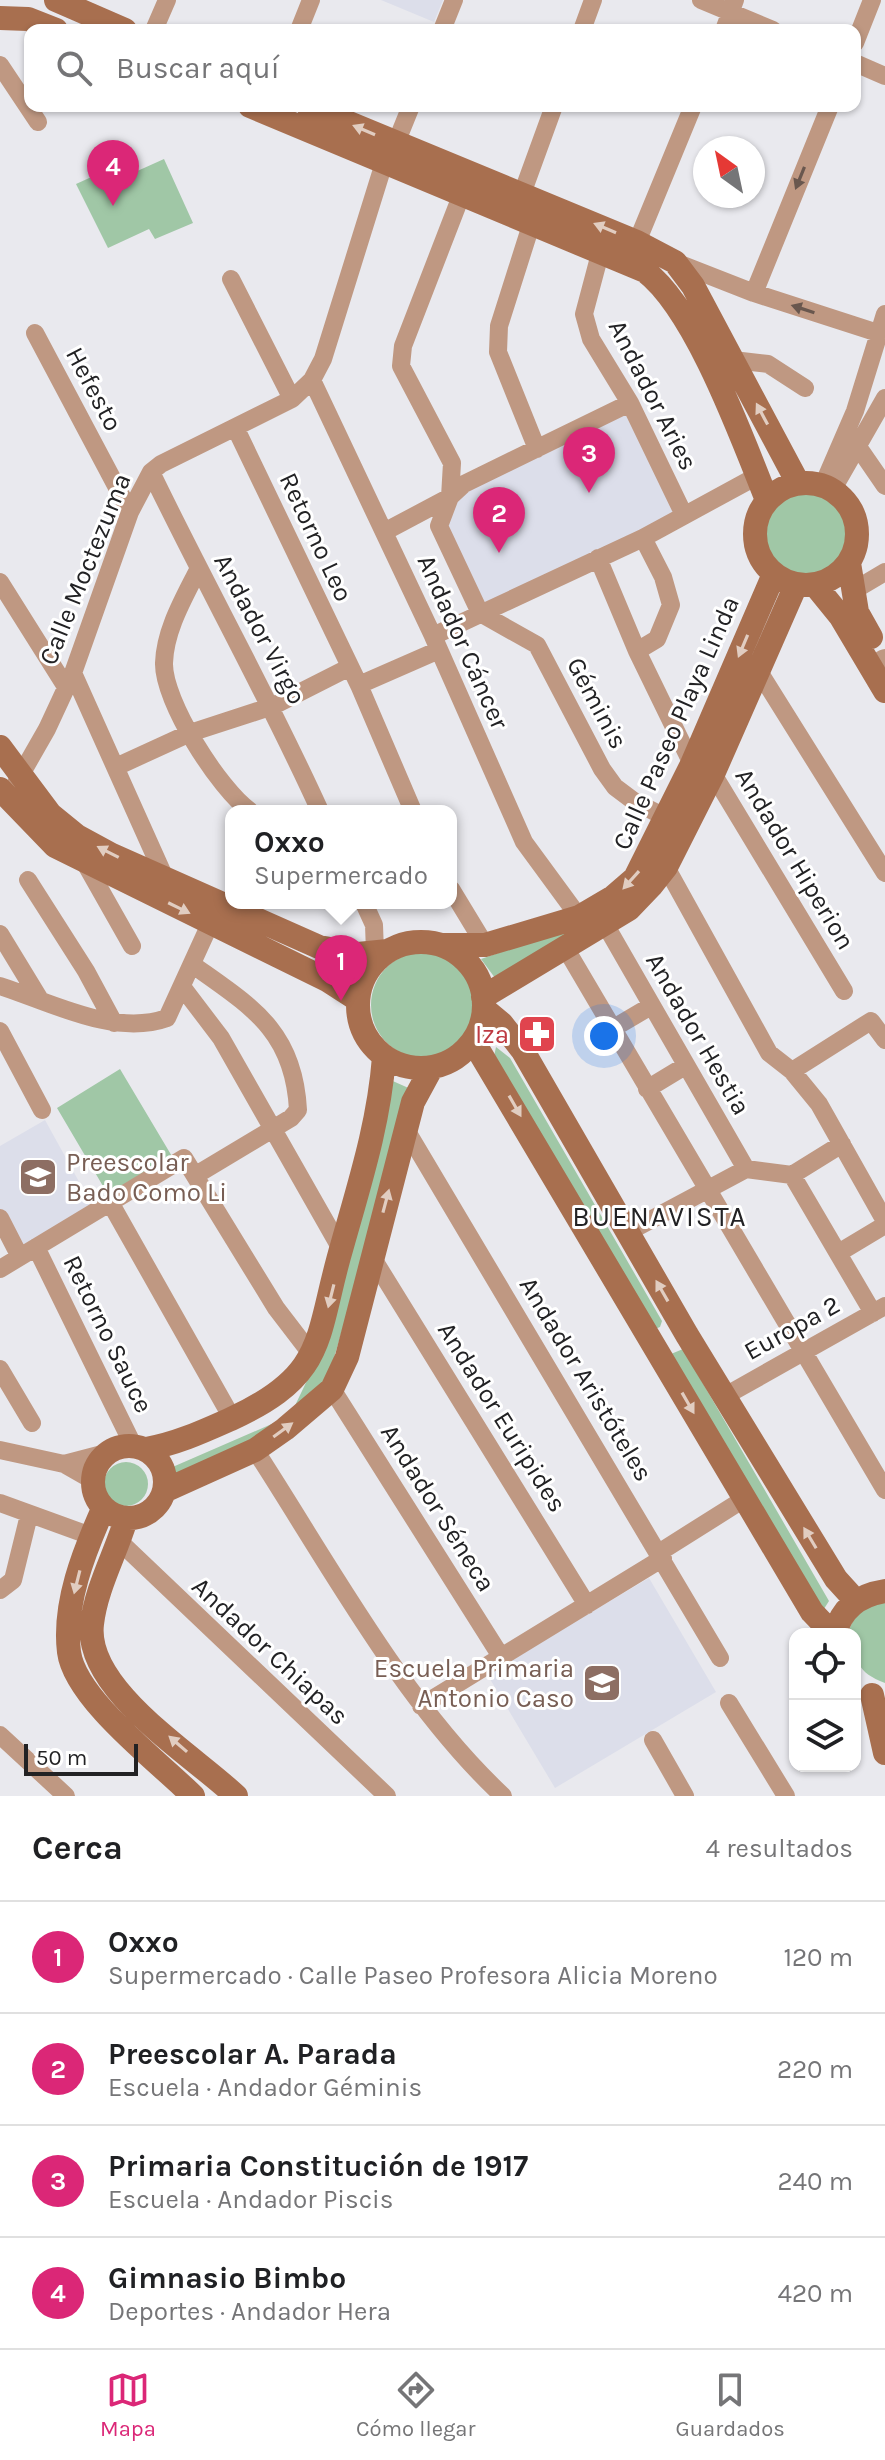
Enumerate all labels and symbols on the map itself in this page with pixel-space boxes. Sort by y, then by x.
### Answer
one-way arrow [352,123,376,136]
north arrow [693,136,765,208]
pin: 4 [87,140,139,206]
one-way arrow [794,166,807,190]
one-way arrow [593,222,617,235]
one-way arrow [791,302,815,315]
street label: Andador Aries [602,315,704,475]
street label: Hefesto [59,342,129,436]
one-way arrow [755,402,768,425]
pin: 3 [563,427,615,493]
street label: Retorno Leo [273,468,359,606]
street label: Calle Moctezuma [32,469,138,669]
pin: 2 [473,487,525,553]
street label: Andador Virgo [207,549,313,709]
street label: Andador Cáncer [411,550,516,735]
street label: Calle Paseo Playa Linda [606,591,746,855]
one-way arrow [736,634,749,658]
street label: Géminis [560,652,634,754]
street label: Andador Hiperion [729,763,861,955]
one-way arrow [96,845,119,859]
one-way arrow [623,870,641,889]
one-way arrow [168,901,191,915]
pin: 1 [315,935,367,1001]
street label: Andador Hestia [639,948,757,1120]
pharmacy icon: Iza [516,1013,558,1055]
your location [584,1016,624,1056]
place label: Iza [475,1019,509,1050]
one-way arrow [508,1095,522,1117]
place label: Preescolar Bado Como Li [66,1147,227,1208]
school or university icon: Preescolar Bado Como Li [17,1156,59,1198]
one-way arrow [381,1189,393,1214]
district label: BUENAVISTA [572,1200,748,1233]
street label: Retorno Sauce [57,1250,159,1418]
street label: Andador Aristóteles [513,1271,659,1487]
one-way arrow [655,1280,669,1302]
one-way arrow [324,1283,336,1308]
street label: Europa 2 [739,1289,845,1367]
street label: Andador Euripides [431,1316,573,1518]
one-way arrow [681,1392,695,1415]
street label: Andador Séneca [374,1419,502,1597]
one-way arrow [273,1423,294,1438]
one-way arrow [803,1527,818,1548]
one-way arrow [70,1569,83,1594]
street label: Andador Chiapas [185,1571,355,1731]
place label: Escuela Primaria Antonio Caso [374,1653,574,1714]
school or university icon: Escuela Primaria Antonio Caso [581,1662,623,1704]
one-way arrow [168,1736,187,1754]
scale bar [24,1740,138,1776]

